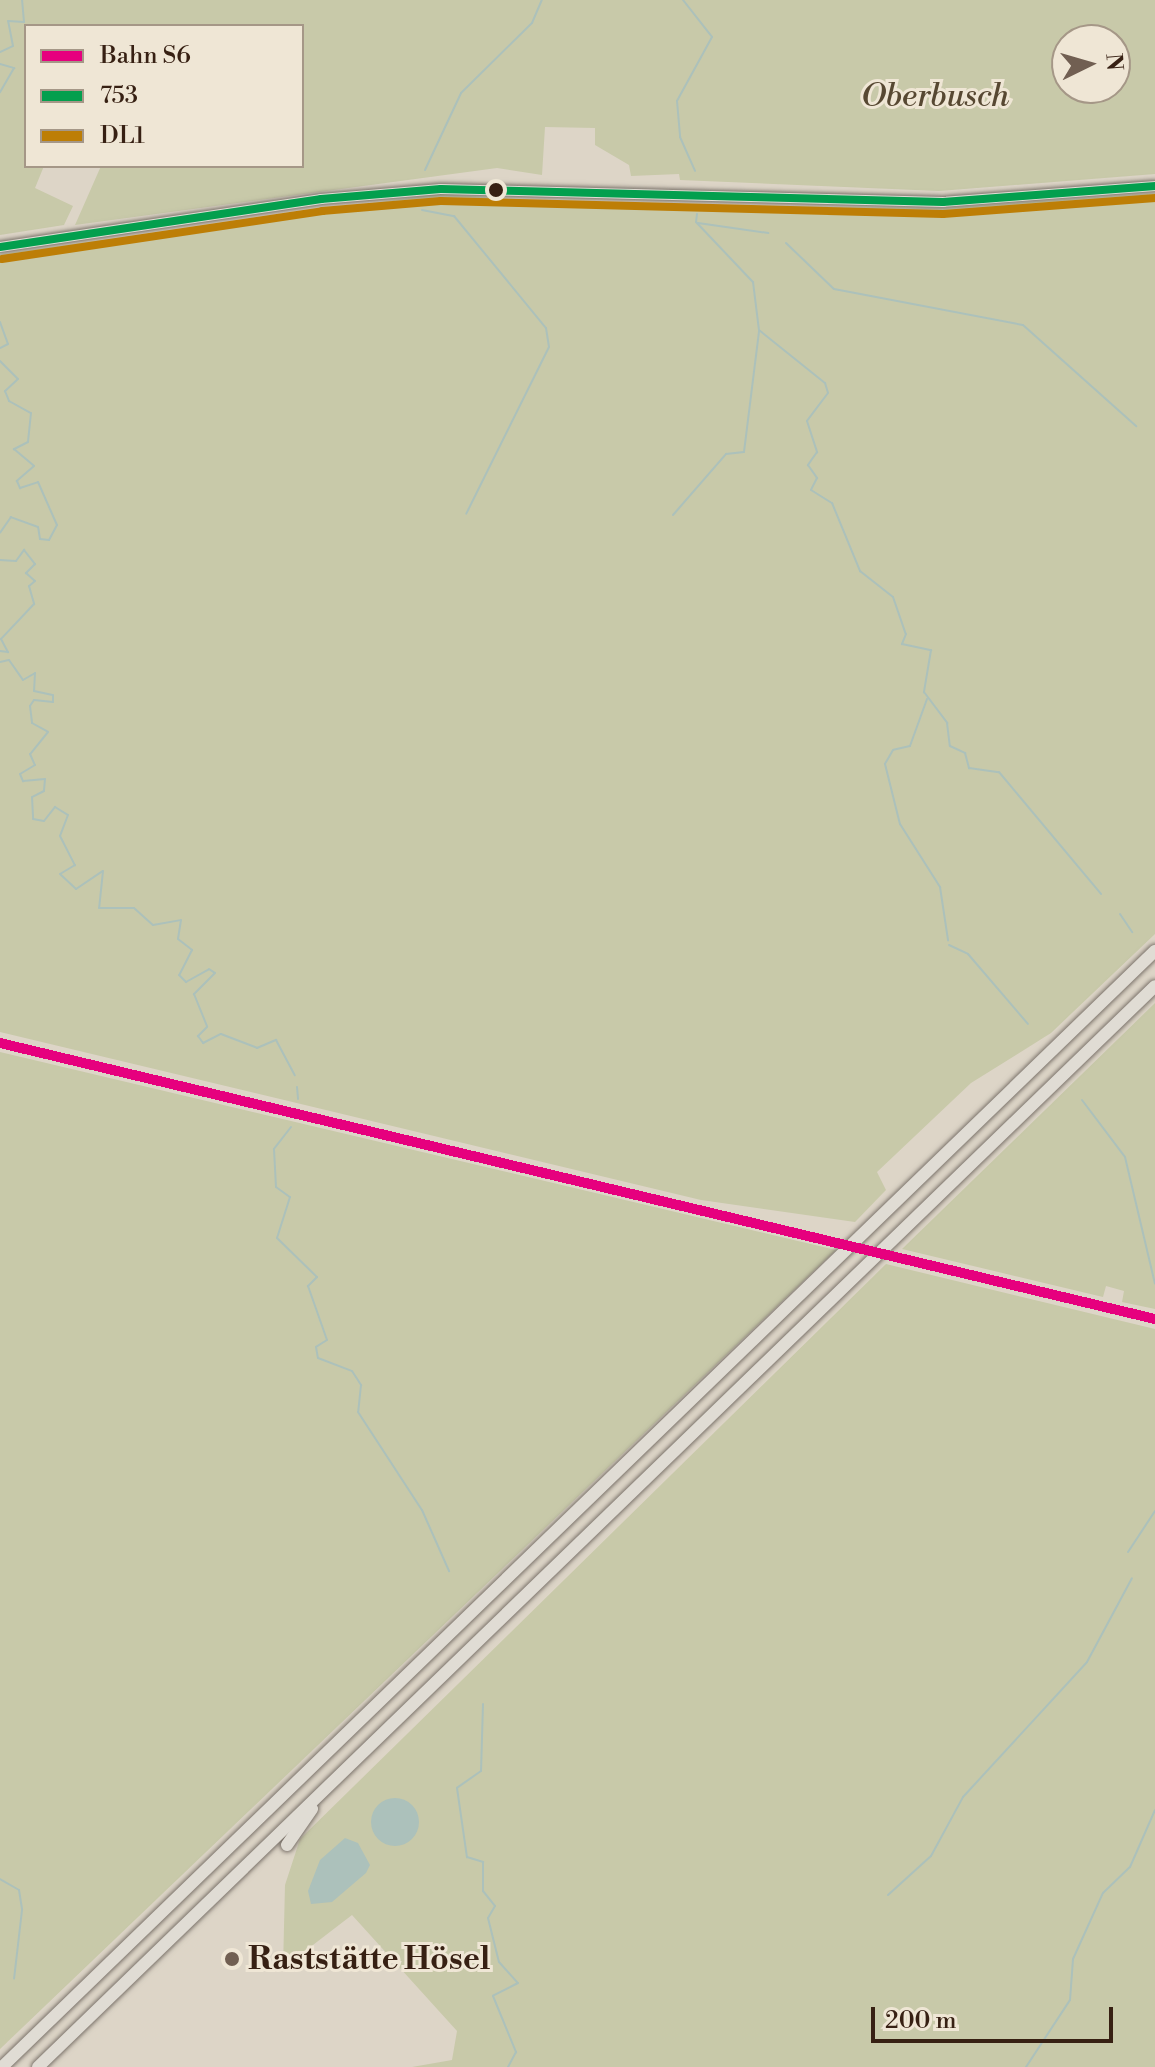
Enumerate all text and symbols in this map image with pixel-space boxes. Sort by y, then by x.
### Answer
legend [24,24,304,168]
north arrow [1051,24,1131,104]
text: Bahn S6 [100,41,191,71]
text: N [1099,52,1128,72]
park label: Oberbusch [861,77,1009,115]
text: 753 [100,81,138,111]
text: DL1 [100,121,145,151]
unlabelled marker [488,182,504,198]
place label: Raststätte Hösel [248,1940,490,1978]
marker: Raststätte Hösel [223,1950,241,1968]
scale bar [875,1991,1117,2041]
text: 200 m [885,2006,956,2036]

